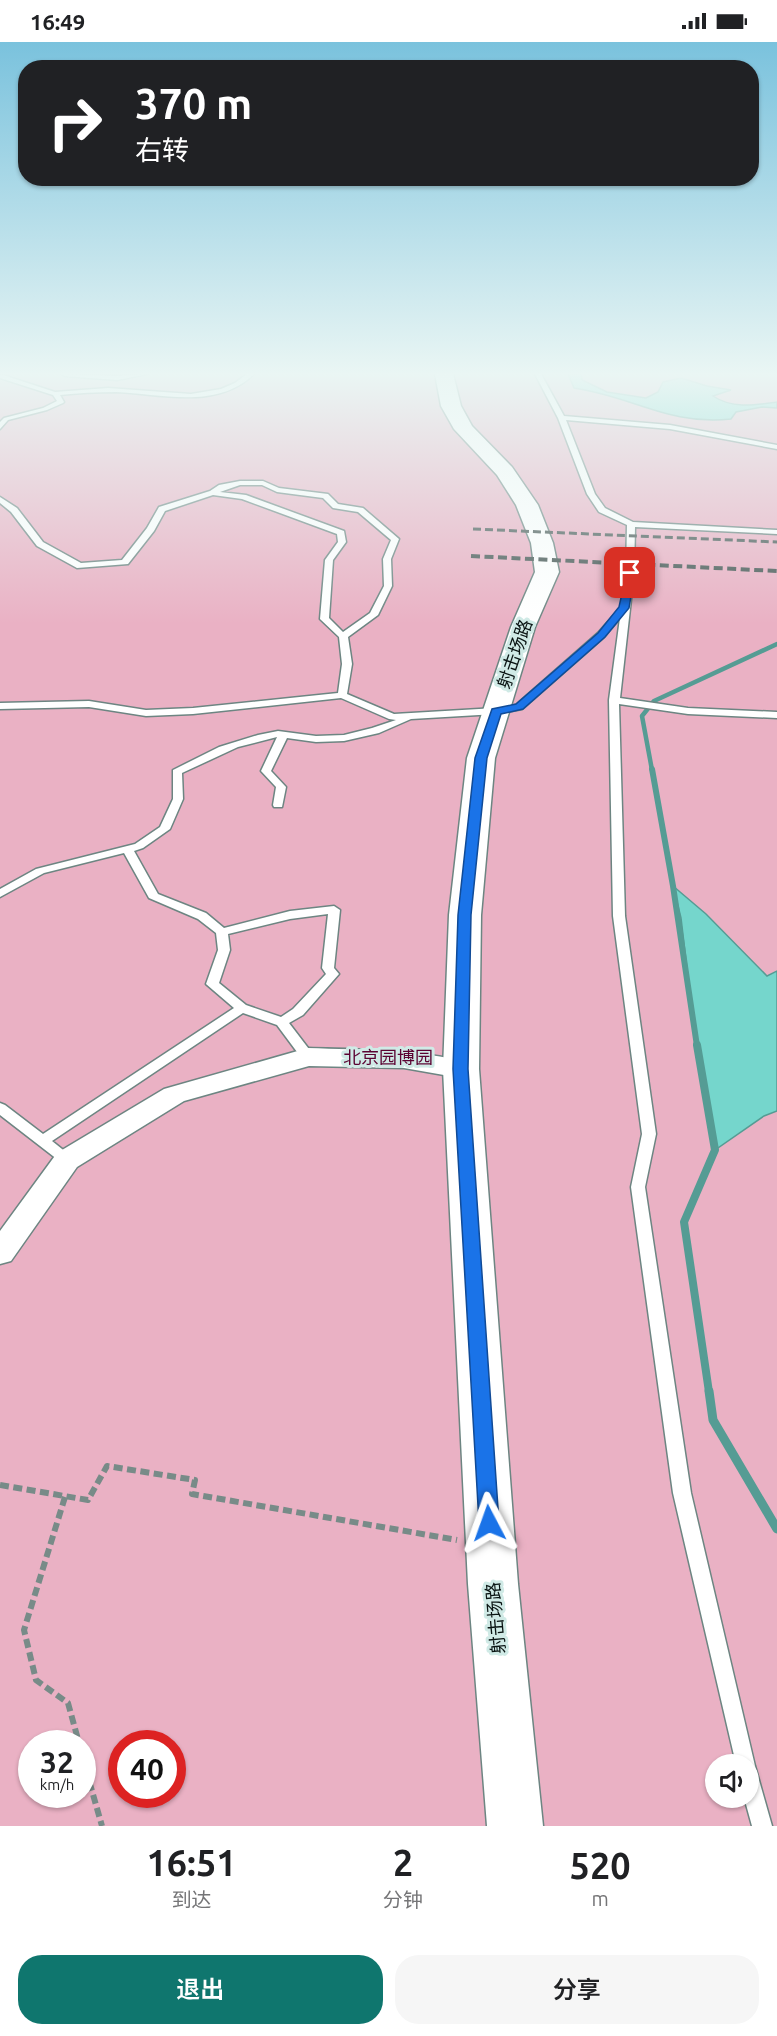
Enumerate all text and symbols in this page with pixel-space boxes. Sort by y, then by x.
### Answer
text: 16:49 [30,9,85,34]
text: 370 m [135,80,252,127]
icon: right [36,84,114,162]
text: 右转 [135,135,189,165]
pin [604,547,655,598]
icon: arrive [613,556,646,589]
street label: 射击场路 [493,616,535,691]
park label: 北京园博园 [343,1047,433,1067]
position arrow [457,1491,521,1555]
street label: 射击场路 [482,1581,508,1655]
speed limit sign: 40 [108,1730,186,1808]
text: 32 [40,1745,74,1779]
map controls [705,1754,759,1808]
button: sound [705,1754,759,1808]
text: km/h [40,1776,74,1793]
text: 16:51 [147,1842,237,1883]
text: 2 [393,1842,413,1883]
text: 520 [570,1845,631,1886]
text: m [591,1887,609,1910]
text: 到达 [172,1888,212,1911]
text: 分钟 [383,1888,423,1911]
button: 退出 [18,1955,383,2024]
button: 分享 [395,1955,759,2024]

